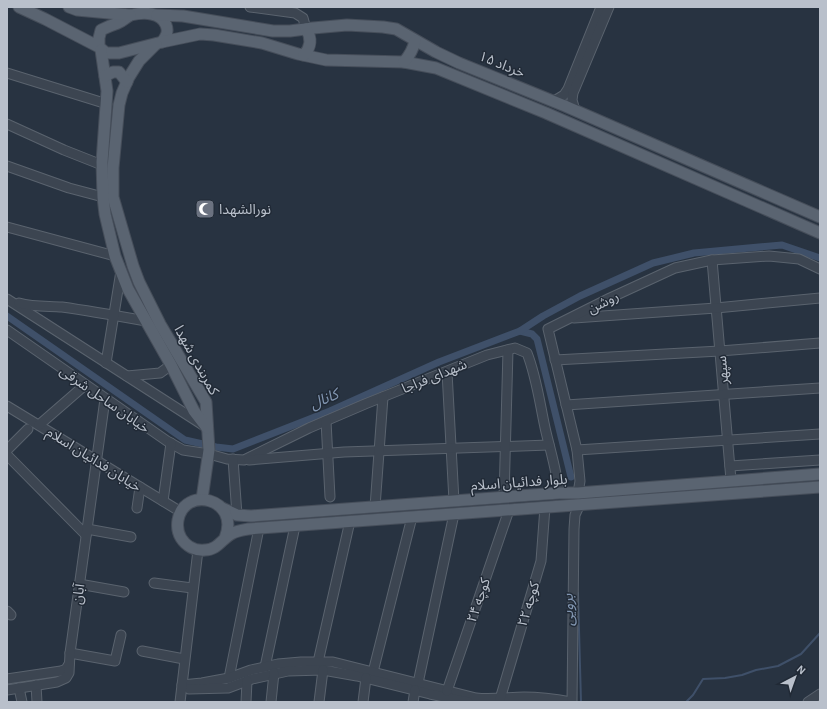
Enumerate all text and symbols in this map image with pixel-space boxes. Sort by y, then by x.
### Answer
street label: ۱۵ خرداد [476,49,527,81]
mosque icon: نورالشهدا [194,198,216,220]
place label: نورالشهدا [219,203,271,218]
street label: روشن [586,289,622,317]
street label: کمربندی شهدا [171,324,221,398]
street label: سپهر [715,355,733,386]
street label: شهدای فراجا [400,358,469,397]
street label: خیابان ساحل شرقی [57,364,152,437]
water label: کانال [308,386,344,413]
street label: خیابان فدائیان اسلام [42,425,143,497]
street label: بلوار فدائیان اسلام [470,473,568,496]
street label: کوچه ۲۴ [465,576,495,625]
street label: کوچه ۲۲ [516,580,544,629]
street label: آبان [70,582,88,606]
water label: برویی [561,593,577,626]
north arrow [775,657,815,697]
text: N [795,663,808,676]

